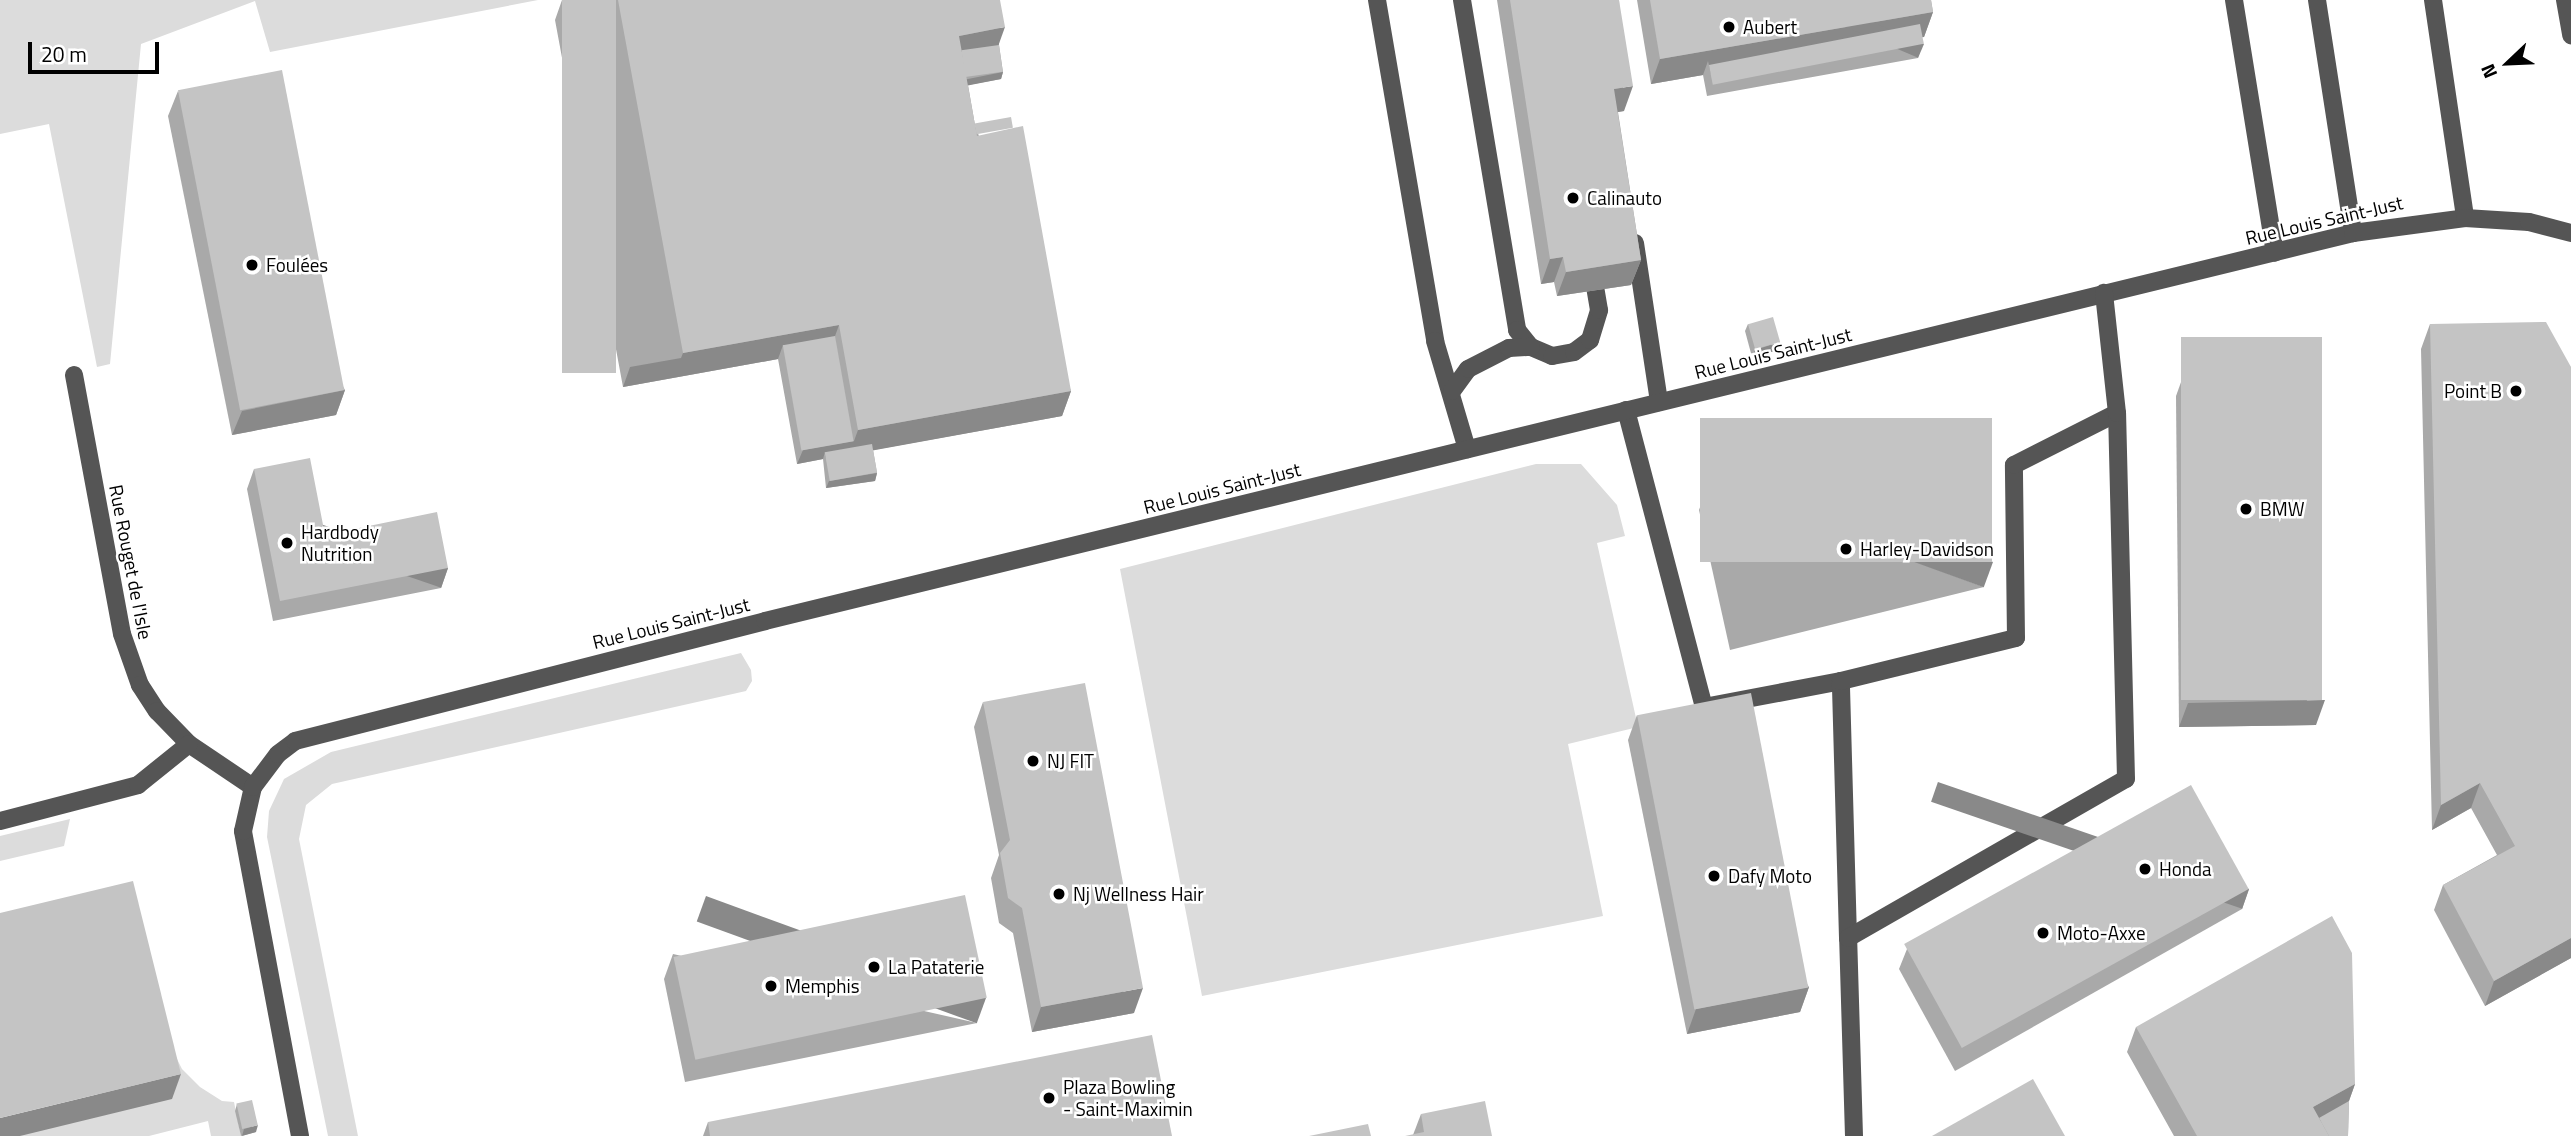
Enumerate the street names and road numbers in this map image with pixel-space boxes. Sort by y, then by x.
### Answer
street label: Rue Louis Saint-Just [2243,191,2405,249]
street label: Rue Louis Saint-Just [1692,322,1854,384]
street label: Rue Louis Saint-Just [1141,457,1303,519]
street label: Rue Rouget de l'Isle [105,483,157,641]
street label: Rue Louis Saint-Just [590,592,752,654]

